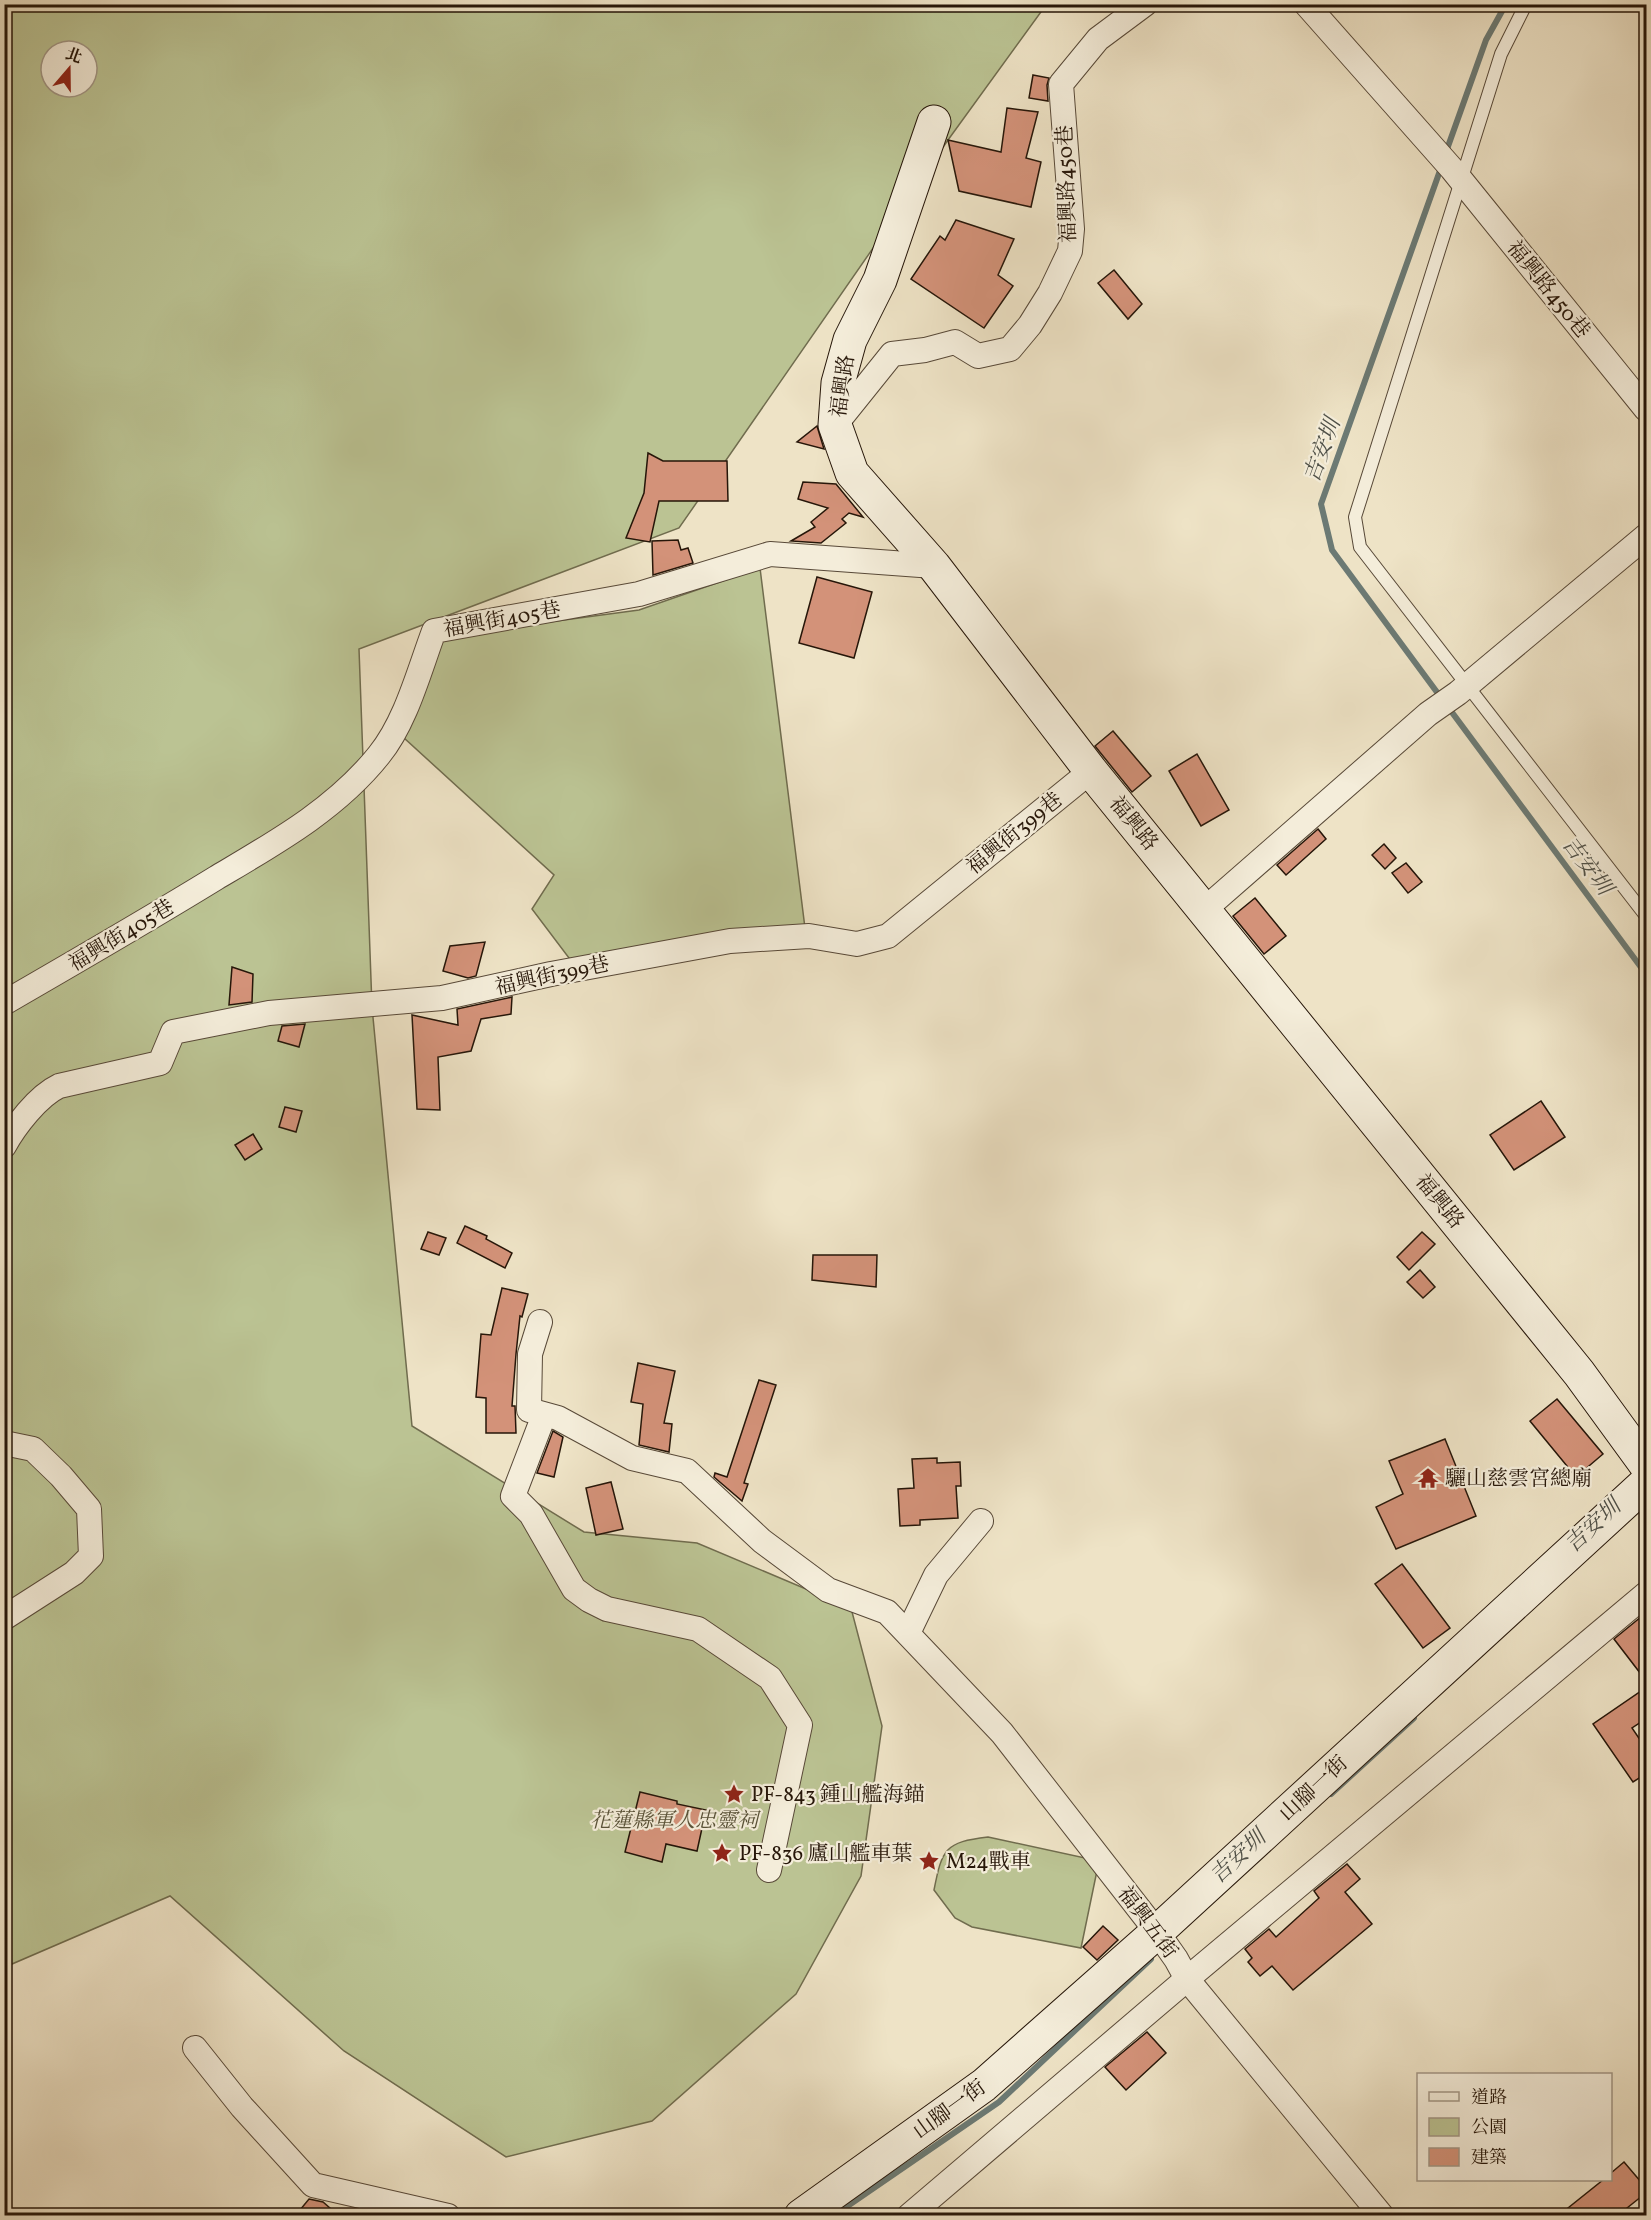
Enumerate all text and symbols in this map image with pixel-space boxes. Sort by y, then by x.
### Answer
north arrow [39,39,99,99]
text: 北 [62,44,85,70]
street label: 福興路450巷 [1051,124,1084,244]
street label: 福興路450巷 [1499,235,1596,345]
street label: 福興路 [825,353,862,419]
water label: 吉安圳 [1297,411,1351,487]
street label: 福興街405巷 [441,596,563,645]
street label: 福興街399巷 [961,786,1069,882]
street label: 福興路 [1102,790,1164,858]
water label: 吉安圳 [1554,831,1621,905]
street label: 福興街405巷 [63,893,180,979]
street label: 福興街399巷 [492,950,612,1003]
street label: 福興路 [1408,1168,1470,1236]
place label: 驪山慈雲宮總廟 [1445,1465,1592,1494]
temple icon: 驪山慈雲宮總廟 [1416,1466,1440,1490]
water label: 吉安圳 [1559,1490,1631,1561]
street label: 山腳一街 [1273,1750,1355,1828]
place label: PF-843 鍾山艦海錨 [751,1781,925,1810]
place icon: PF-843 鍾山艦海錨 [722,1782,746,1806]
park label: 花蓮縣軍人忠靈祠 [590,1807,761,1836]
water label: 吉安圳 [1204,1821,1276,1892]
place label: PF-836 廬山艦車葉 [739,1840,912,1869]
place icon: PF-836 廬山艦車葉 [710,1841,734,1865]
place label: M24戰車 [946,1848,1031,1877]
place icon: M24戰車 [917,1849,941,1873]
street label: 福興五街 [1110,1881,1184,1965]
legend [1417,2073,1612,2181]
street label: 山腳一街 [907,2074,992,2147]
text: 道路 [1471,2086,1507,2111]
text: 公園 [1471,2116,1507,2141]
text: 建築 [1471,2146,1507,2171]

